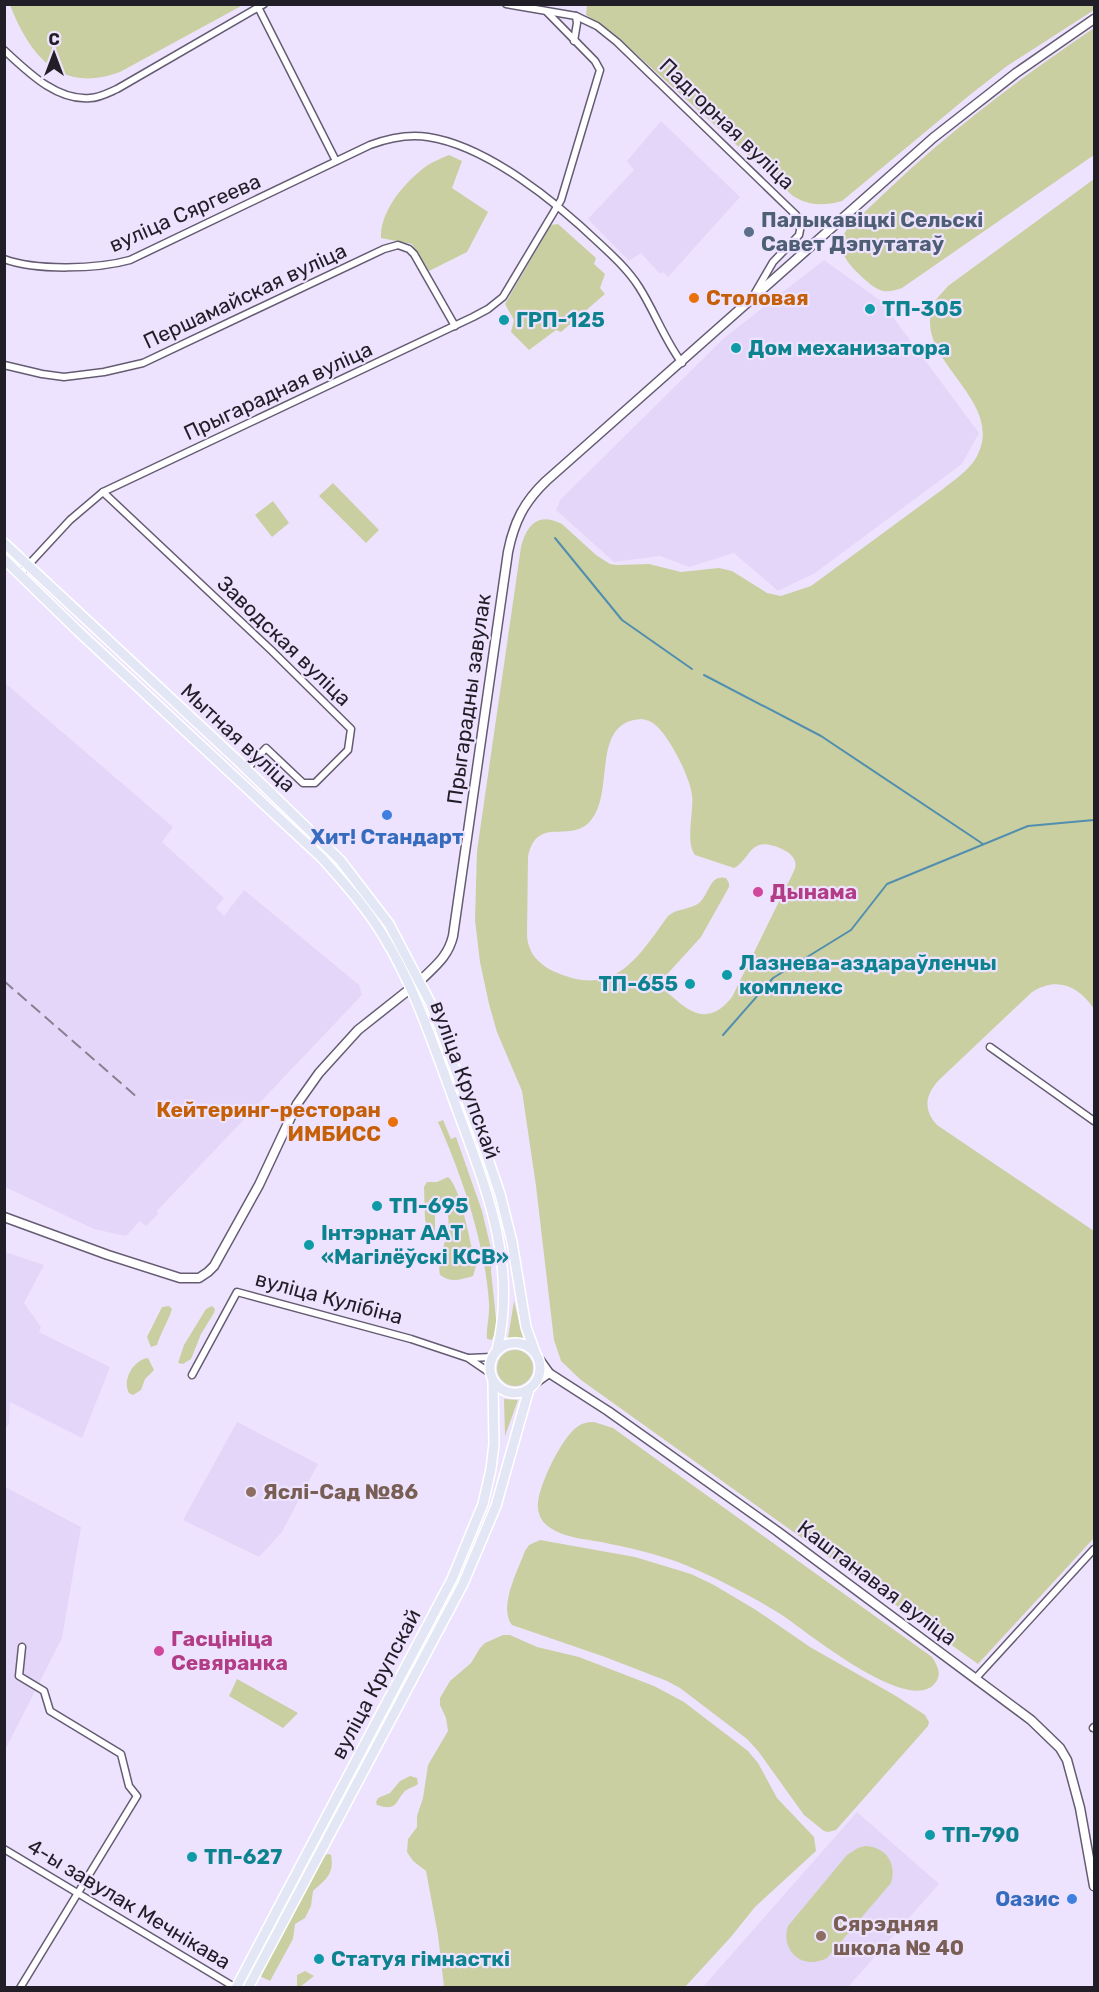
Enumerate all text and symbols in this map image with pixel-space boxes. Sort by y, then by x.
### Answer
north arrow [24,24,84,84]
text: С [48,30,60,49]
street label: Падгорная вуліца [655,53,800,194]
street label: вуліца Сяргеева [105,168,264,257]
place label: Палыкавіцкі Сельскі Савет Дэпутатаў [761,207,983,256]
marker: Палыкавіцкі Сельскі Савет Дэпутатаў [742,225,756,239]
street label: Першамайская вуліца [139,237,350,354]
place label: Столовая [706,285,809,310]
marker: Столовая [687,291,701,305]
place label: ТП-305 [882,296,962,321]
marker: ТП-305 [863,302,877,316]
place label: ГРП-125 [516,307,605,332]
marker: ГРП-125 [497,313,511,327]
place label: Дом механизатора [748,335,950,360]
street label: Прыгарадная вуліца [180,336,376,445]
marker: Дом механизатора [729,341,743,355]
street label: Заводская вуліца [212,570,357,711]
street label: Прыгарадны завулак [441,592,496,806]
street label: Мытная вуліца [176,678,301,797]
marker: Хит! Стандарт [380,808,394,822]
place label: Хит! Стандарт [311,824,464,849]
place label: Дынама [770,879,857,904]
marker: Дынама [751,885,765,899]
place label: Лазнева-аздараўленчы комплекс [739,950,997,999]
marker: Лазнева-аздараўленчы комплекс [720,968,734,982]
place label: ТП-655 [598,971,678,996]
marker: ТП-655 [683,977,697,991]
street label: вуліца Крупскай [425,997,506,1162]
place label: Кейтеринг-ресторан ИМБИСС [156,1097,381,1146]
marker: Кейтеринг-ресторан ИМБИСС [386,1115,400,1129]
place label: ТП-695 [389,1193,469,1218]
marker: ТП-695 [370,1199,384,1213]
place label: Інтэрнат ААТ «Магілёўскі КСВ» [321,1220,509,1269]
marker: Інтэрнат ААТ «Магілёўскі КСВ» [302,1238,316,1252]
street label: вуліца Кулібіна [253,1266,406,1329]
place label: Яслі-Сад №86 [263,1479,419,1504]
marker: Яслі-Сад №86 [244,1485,258,1499]
street label: Каштанавая вуліца [793,1515,962,1651]
street label: вуліца Крупскай [325,1604,426,1763]
place label: Гасцініца Севяранка [171,1626,288,1675]
marker: Гасцініца Севяранка [152,1644,166,1658]
place label: ТП-790 [942,1822,1020,1847]
marker: ТП-790 [923,1828,937,1842]
street label: 4-ы завулак Мечнікава [23,1833,235,1974]
place label: ТП-627 [204,1844,282,1869]
marker: ТП-627 [185,1850,199,1864]
place label: Оазис [995,1886,1060,1911]
marker: Оазис [1065,1892,1079,1906]
place label: Сярэдняя школа № 40 [833,1911,964,1960]
marker: Сярэдняя школа № 40 [814,1929,828,1943]
place label: Статуя гімнасткі [331,1946,510,1971]
marker: Статуя гімнасткі [312,1952,326,1966]

